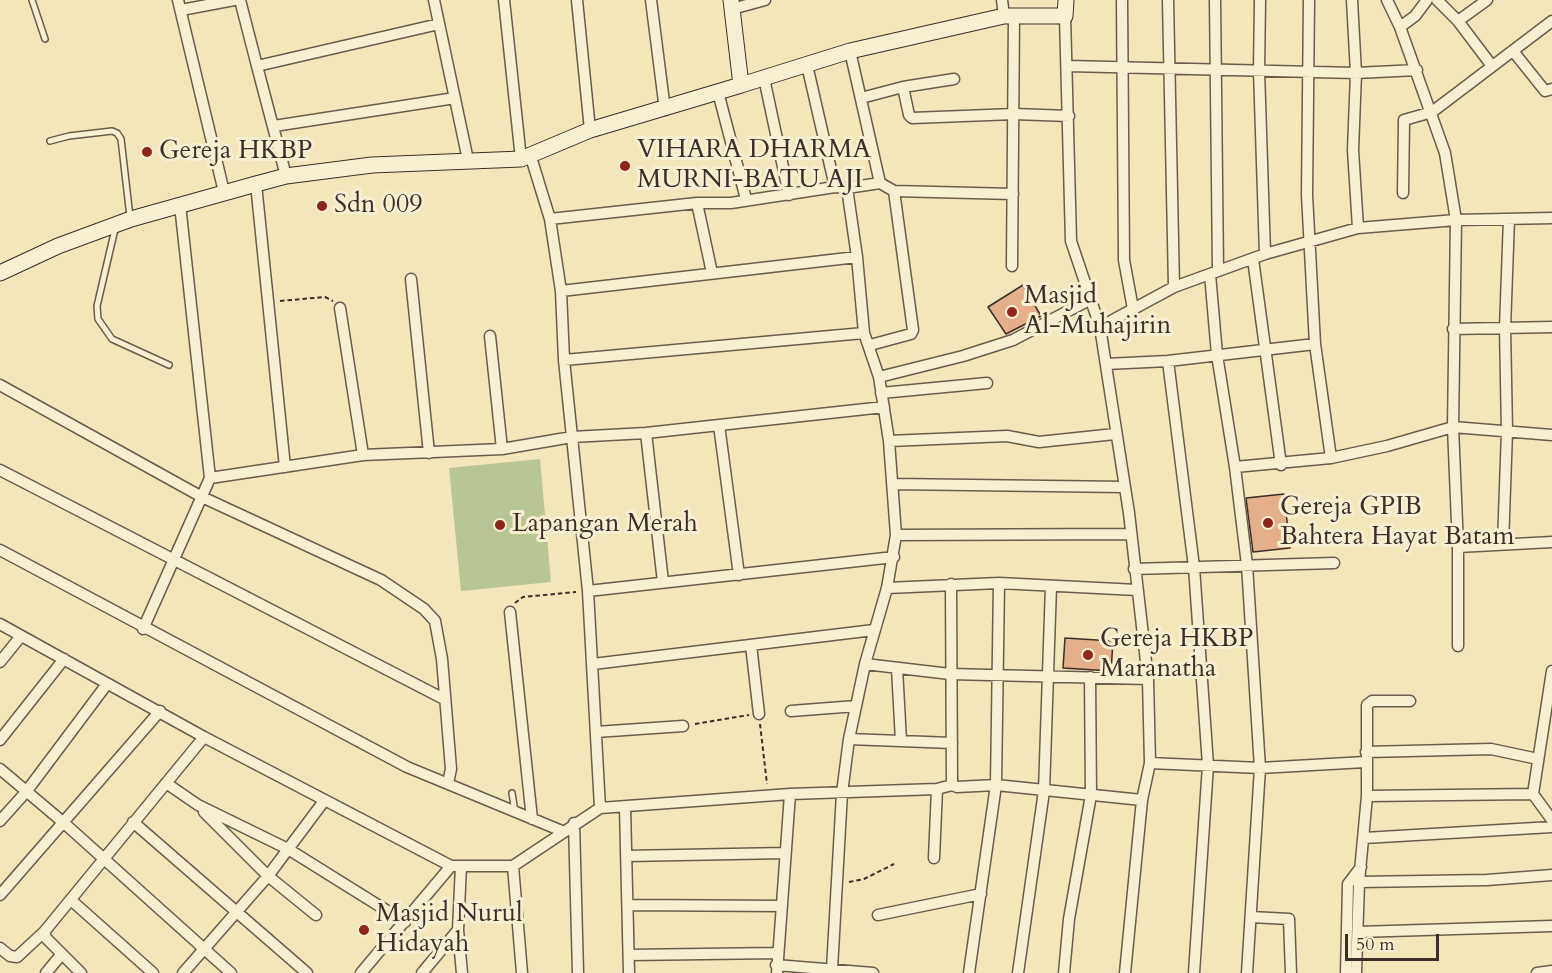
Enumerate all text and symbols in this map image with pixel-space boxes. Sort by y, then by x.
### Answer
place label: VIHARA DHARMA MURNI-BATU AJI [637,135,871,196]
place label: Gereja HKBP [159,136,312,168]
marker: Gereja HKBP [140,145,154,159]
marker: VIHARA DHARMA MURNI-BATU AJI [618,159,632,173]
place label: Sdn 009 [334,190,423,222]
marker: Sdn 009 [315,199,329,213]
place label: Masjid Al-Muhajirin [1024,281,1171,342]
marker: Masjid Al-Muhajirin [1005,305,1019,319]
place label: Gereja GPIB Bahtera Hayat Batam [1280,492,1514,554]
place label: Lapangan Merah [512,509,698,541]
marker: Gereja GPIB Bahtera Hayat Batam [1261,516,1275,530]
marker: Lapangan Merah [493,518,507,532]
place label: Gereja HKBP Maranatha [1100,624,1253,686]
marker: Gereja HKBP Maranatha [1081,648,1095,662]
place label: Masjid Nurul Hidayah [376,899,523,960]
scale bar [1348,922,1442,960]
marker: Masjid Nurul Hidayah [357,923,371,937]
text: 50 m [1356,932,1395,957]

